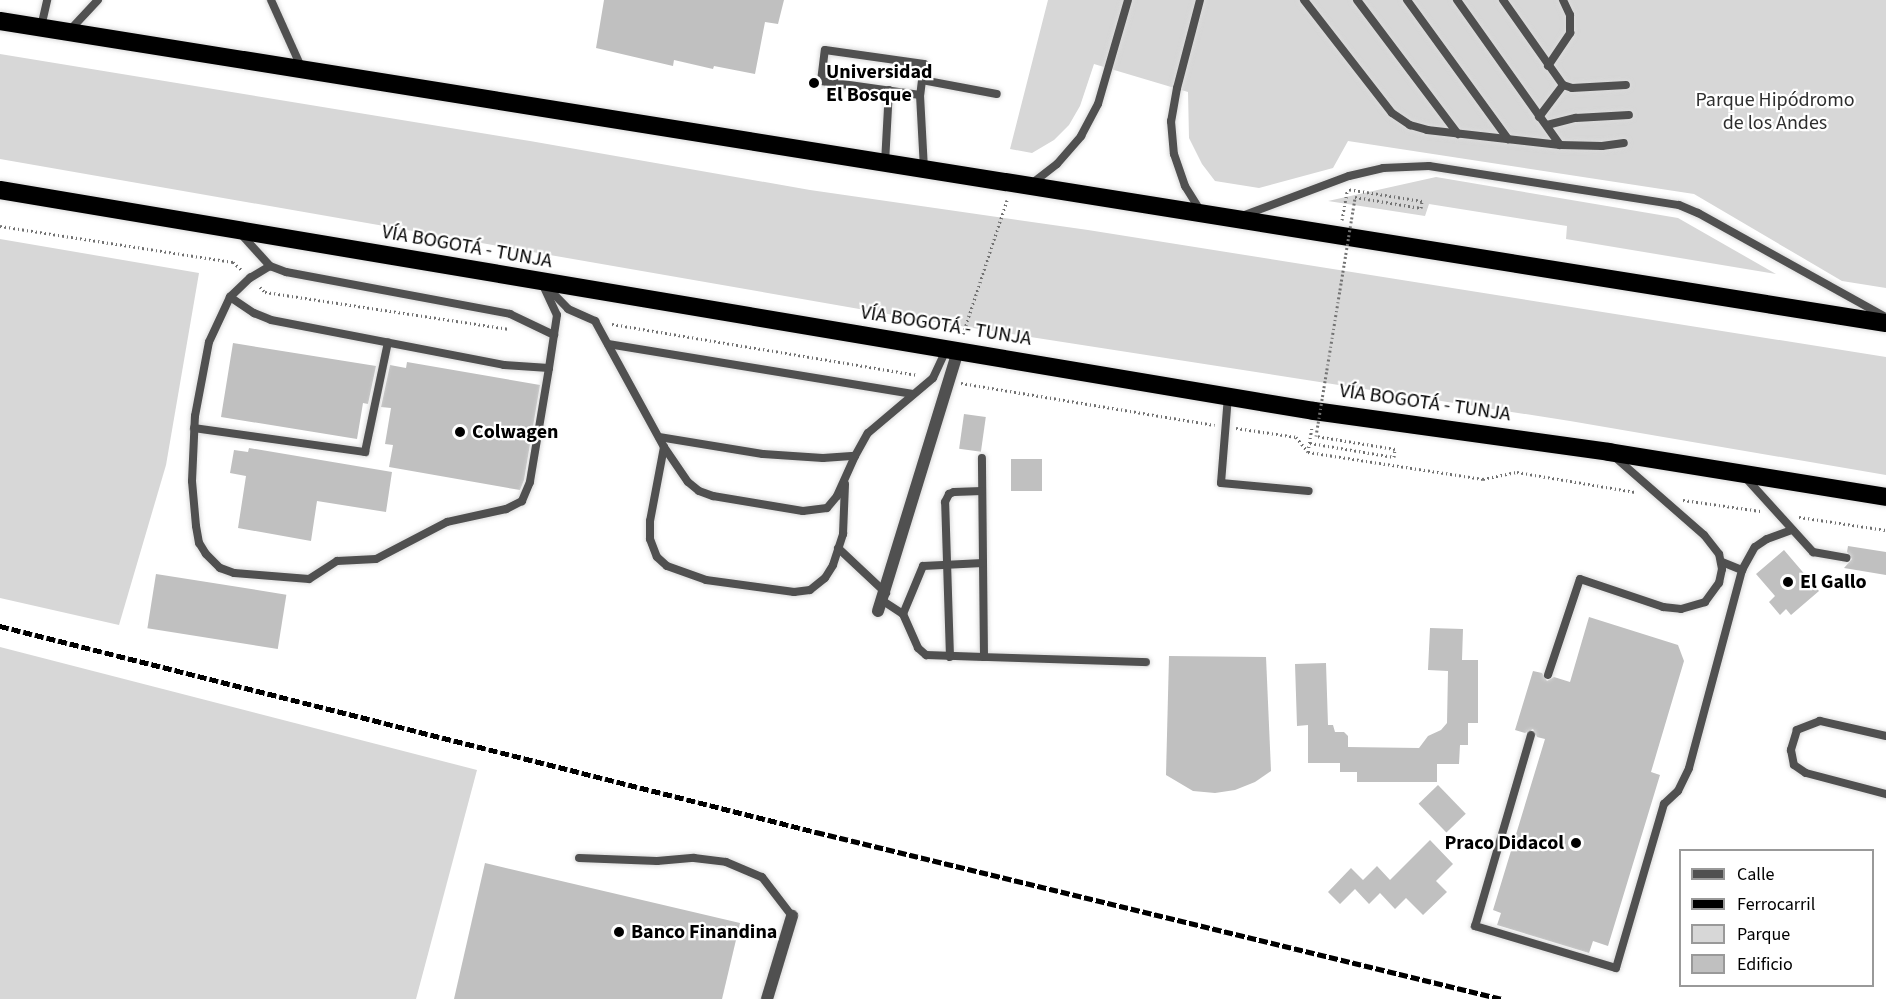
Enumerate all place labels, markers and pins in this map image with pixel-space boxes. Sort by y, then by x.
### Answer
place label: Universidad El Bosque [826,60,933,107]
marker: Universidad El Bosque [807,76,821,90]
place label: Colwagen [472,420,558,444]
marker: Colwagen [453,425,467,439]
place label: El Gallo [1800,570,1867,594]
marker: El Gallo [1781,575,1795,589]
place label: Praco Didacol [1444,831,1564,855]
marker: Praco Didacol [1569,836,1583,850]
place label: Banco Finandina [631,920,777,944]
marker: Banco Finandina [612,925,626,939]

